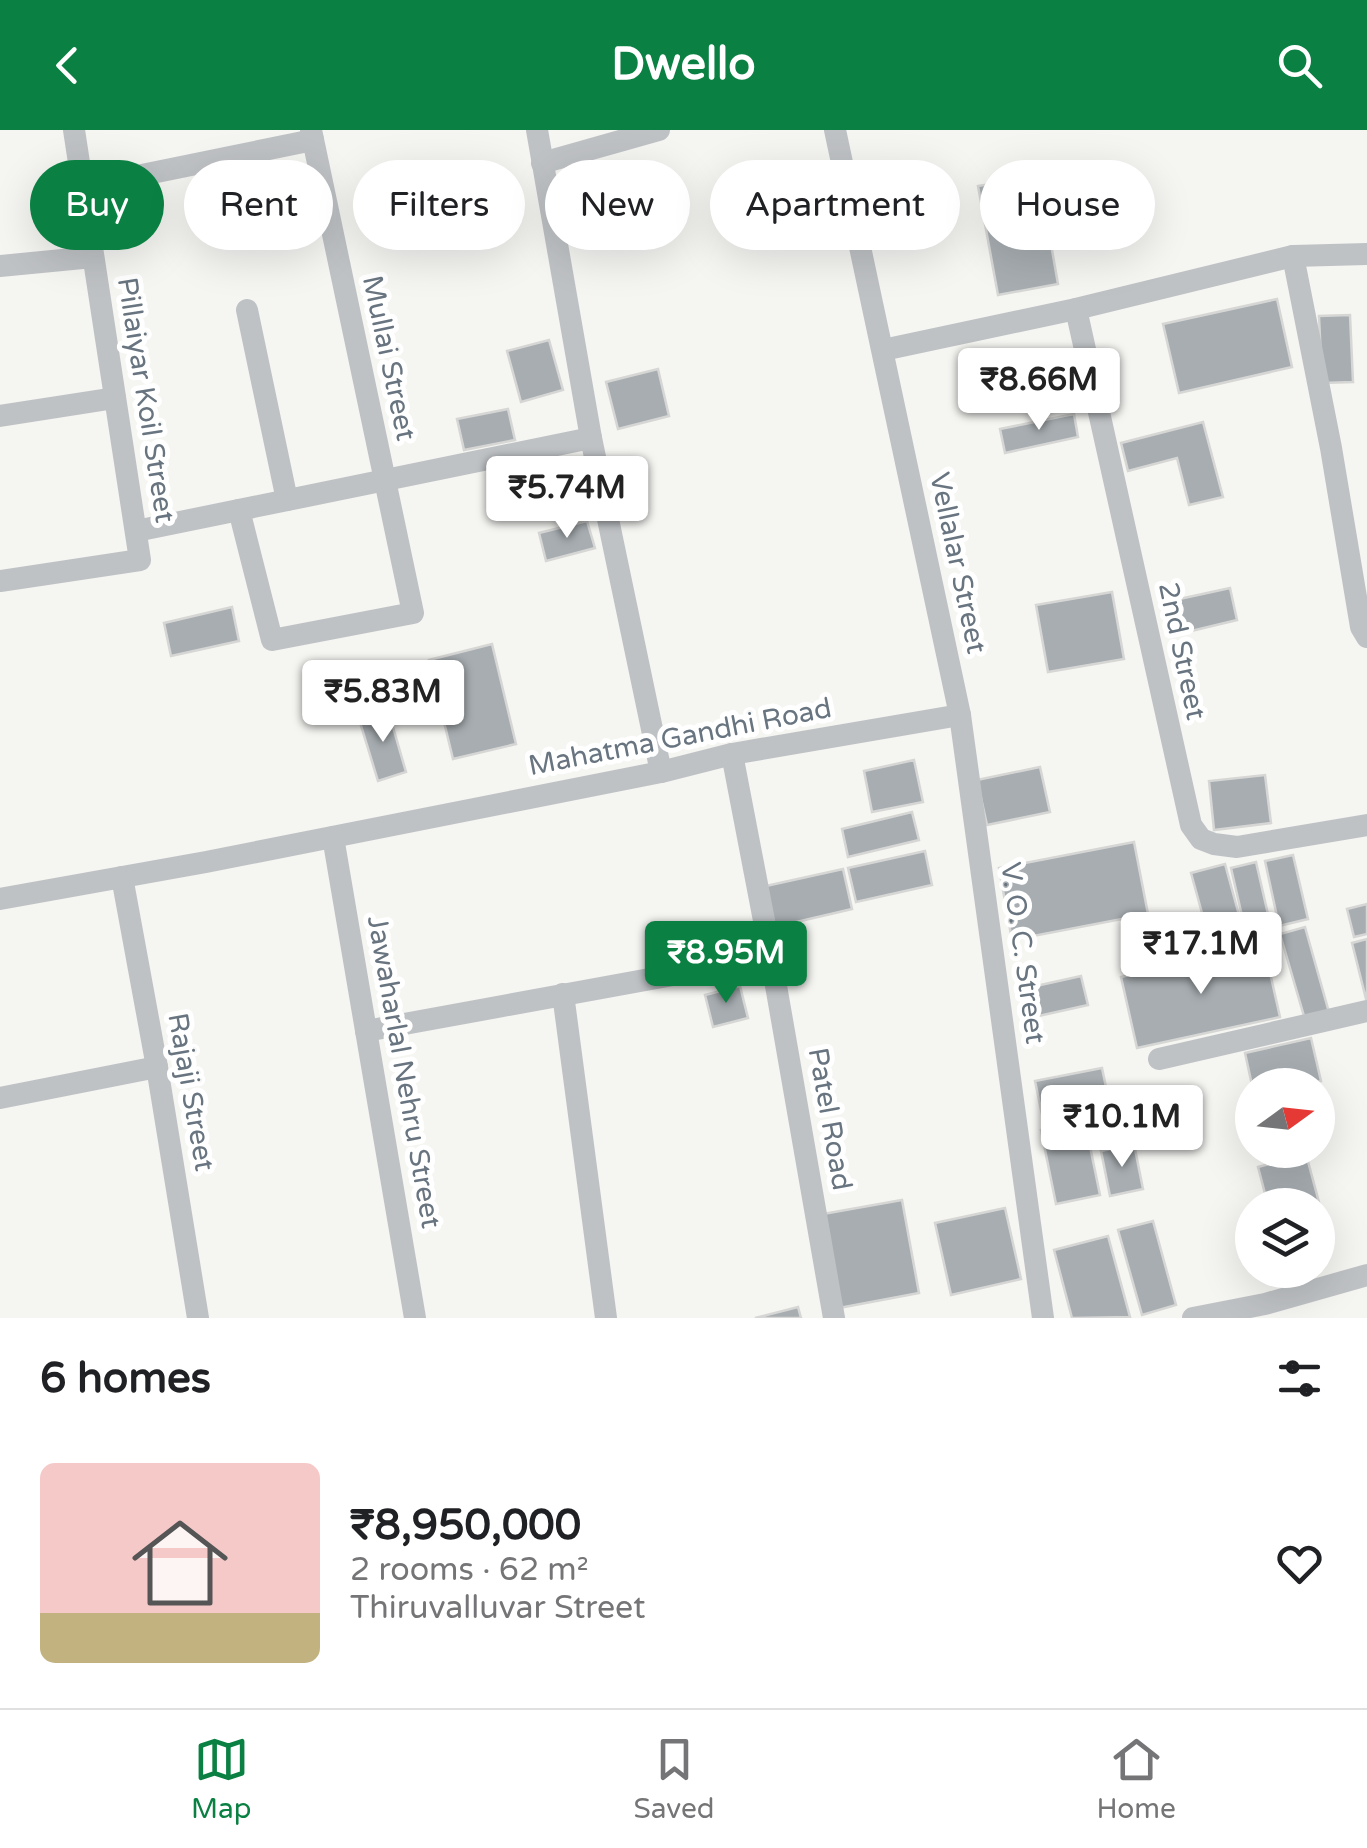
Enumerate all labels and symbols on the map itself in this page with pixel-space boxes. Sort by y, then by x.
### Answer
street label: Mullai Street [355,272,423,444]
street label: Pillaiyar Koil Street [110,275,182,525]
pin: ₹8.66M [958,348,1120,433]
pin: ₹5.74M [486,456,648,541]
street label: Vellalar Street [922,469,994,657]
street label: 2nd Street [1151,579,1213,723]
pin: ₹5.83M [302,660,464,745]
street label: Mahatma Gandhi Road [526,691,834,783]
street label: V. O. C. Street [993,860,1053,1046]
pin: ₹17.1M [1120,912,1282,997]
street label: Jawaharlal Nehru Street [360,913,448,1231]
pin: ₹8.95M [645,921,807,1006]
street label: Rajaji Street [160,1010,222,1174]
street label: Patel Road [801,1045,859,1193]
north arrow [1235,1068,1335,1168]
pin: ₹10.1M [1041,1085,1203,1170]

